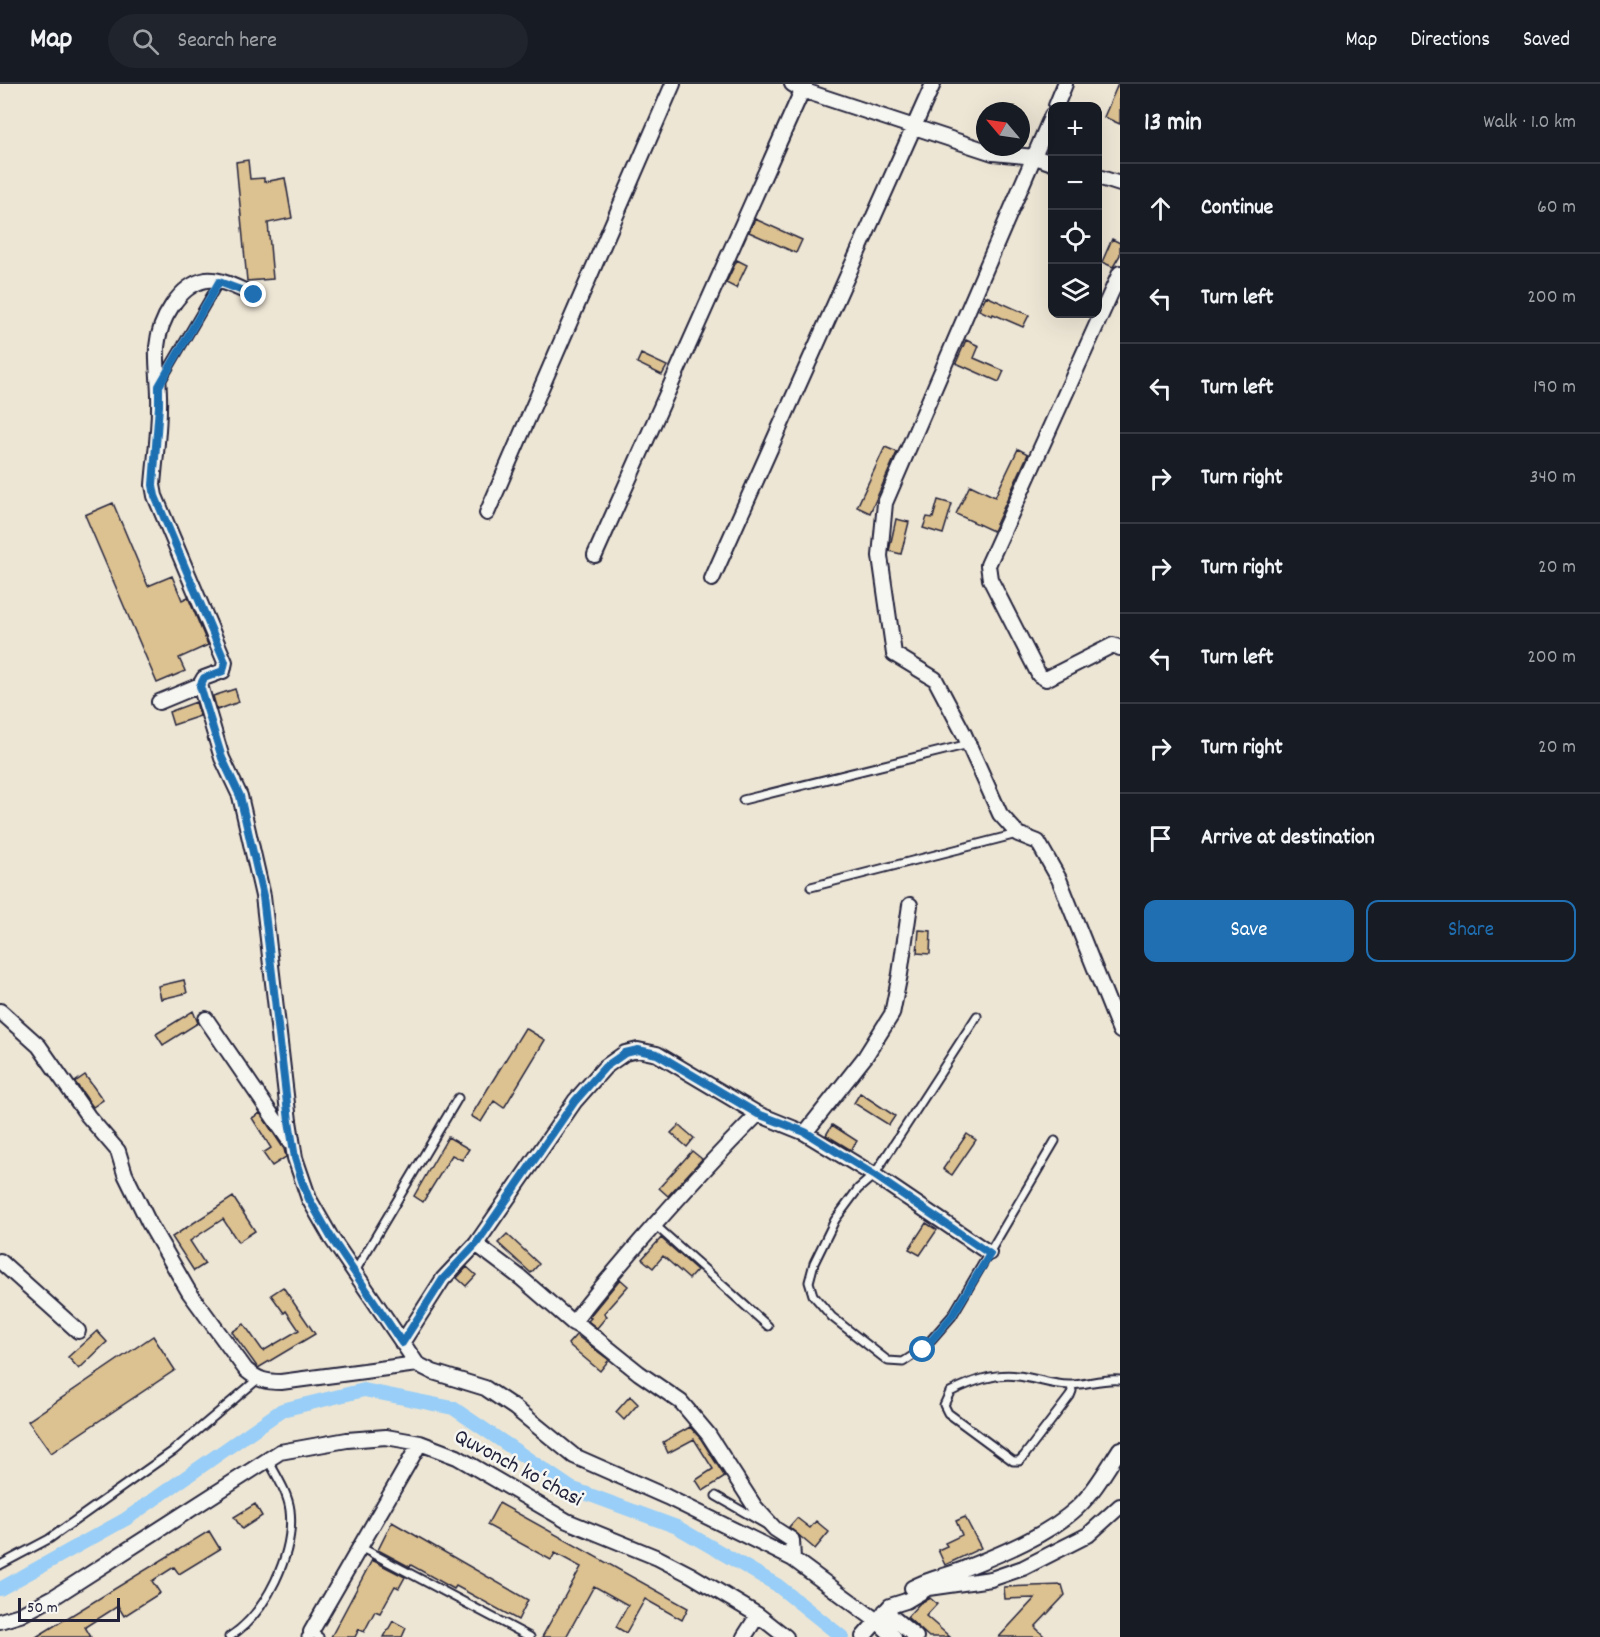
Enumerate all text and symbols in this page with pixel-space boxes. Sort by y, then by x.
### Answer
search box [108,14,528,68]
text: Map [30,21,72,61]
icon: search [129,25,162,58]
text: Search here [177,26,277,57]
text: Map [1346,26,1377,56]
text: Directions [1410,26,1490,56]
text: Saved [1523,26,1570,56]
north arrow [976,102,1030,156]
map controls [1048,102,1102,318]
button: + [1048,102,1102,156]
text: 13 min [1144,105,1202,142]
text: Walk · 1.0 km [1483,109,1576,137]
button: − [1048,156,1102,210]
icon: ahead [1144,192,1177,225]
text: Continue [1201,193,1273,224]
text: 60 m [1537,194,1576,222]
button: locate [1048,210,1102,264]
button: layers [1048,264,1102,318]
route end [240,281,266,307]
icon: left [1144,282,1177,315]
text: Turn left [1201,283,1273,314]
text: 200 m [1527,284,1576,312]
icon: left [1144,372,1177,405]
text: Turn left [1201,373,1273,404]
text: 190 m [1533,374,1576,402]
icon: right [1144,462,1177,495]
text: Turn right [1201,463,1283,494]
text: 340 m [1530,464,1576,492]
icon: right [1144,552,1177,585]
text: Turn right [1201,553,1283,584]
text: 20 m [1538,554,1576,582]
icon: left [1144,642,1177,675]
text: Turn left [1201,643,1273,674]
text: 200 m [1527,644,1576,672]
icon: right [1144,732,1177,765]
text: Turn right [1201,733,1283,764]
text: 20 m [1538,734,1576,762]
icon: arrive [1144,822,1177,855]
text: Arrive at destination [1201,823,1375,854]
button: Save [1144,900,1354,962]
button: Share [1366,900,1576,962]
route start [909,1336,935,1362]
street label: Quvonch koʻchasi [448,1422,588,1516]
scale bar [18,1595,120,1622]
text: 50 m [27,1597,58,1620]

